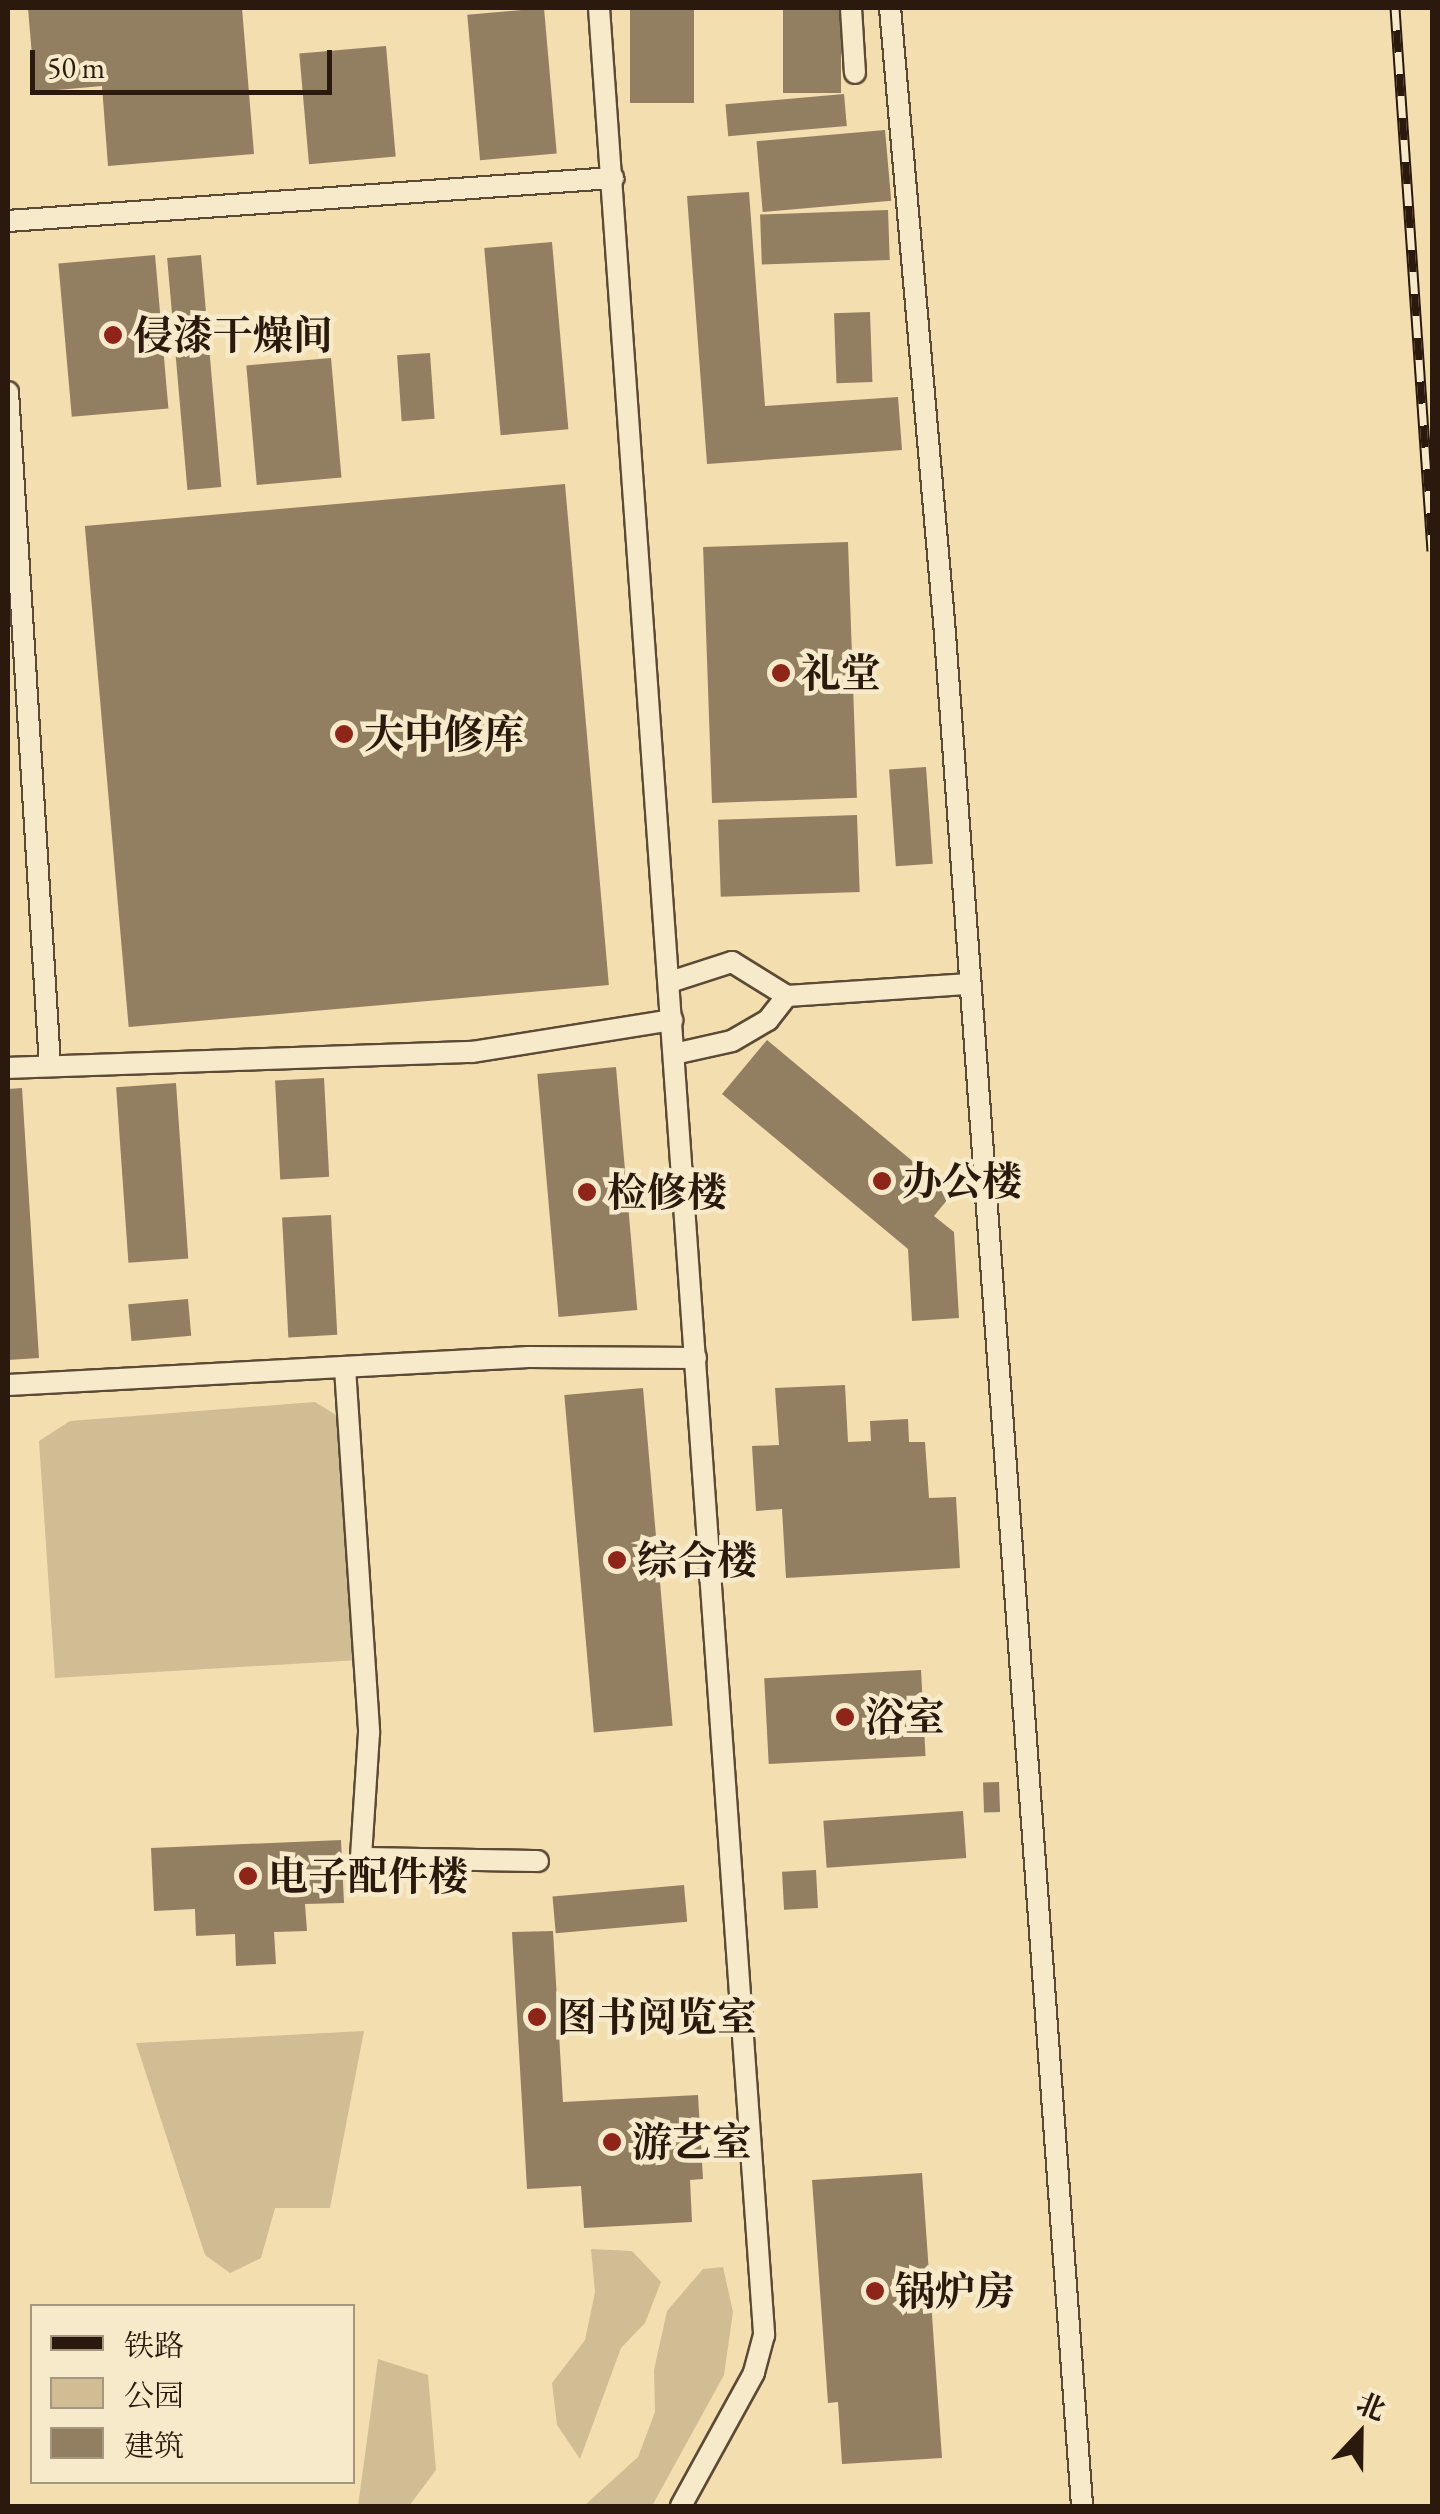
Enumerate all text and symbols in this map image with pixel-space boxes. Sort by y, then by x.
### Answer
scale bar [35,30,338,92]
text: 50 m [47,48,105,87]
place label: 侵漆干燥间 [133,311,333,359]
marker: 侵漆干燥间 [102,324,124,346]
place label: 礼堂 [801,649,881,697]
marker: 礼堂 [770,662,792,684]
place label: 大中修库 [364,710,524,758]
marker: 大中修库 [333,723,355,745]
place label: 办公楼 [902,1157,1022,1205]
place label: 检修楼 [607,1168,727,1216]
marker: 办公楼 [871,1170,893,1192]
marker: 检修楼 [576,1181,598,1203]
place label: 综合楼 [637,1536,757,1584]
marker: 综合楼 [606,1549,628,1571]
place label: 浴室 [865,1693,945,1741]
marker: 浴室 [834,1706,856,1728]
place label: 电子配件楼 [268,1852,468,1900]
marker: 电子配件楼 [237,1865,259,1887]
place label: 图书阅览室 [557,1993,757,2041]
marker: 图书阅览室 [526,2006,548,2028]
place label: 游艺室 [632,2118,752,2166]
marker: 游艺室 [601,2131,623,2153]
place label: 锅炉房 [895,2267,1015,2315]
marker: 锅炉房 [864,2280,886,2302]
legend [30,2304,355,2484]
text: 铁路 [124,2326,184,2365]
text: 公园 [124,2376,184,2415]
north arrow [1310,2384,1410,2484]
text: 北 [1352,2384,1391,2428]
text: 建筑 [124,2426,184,2465]

